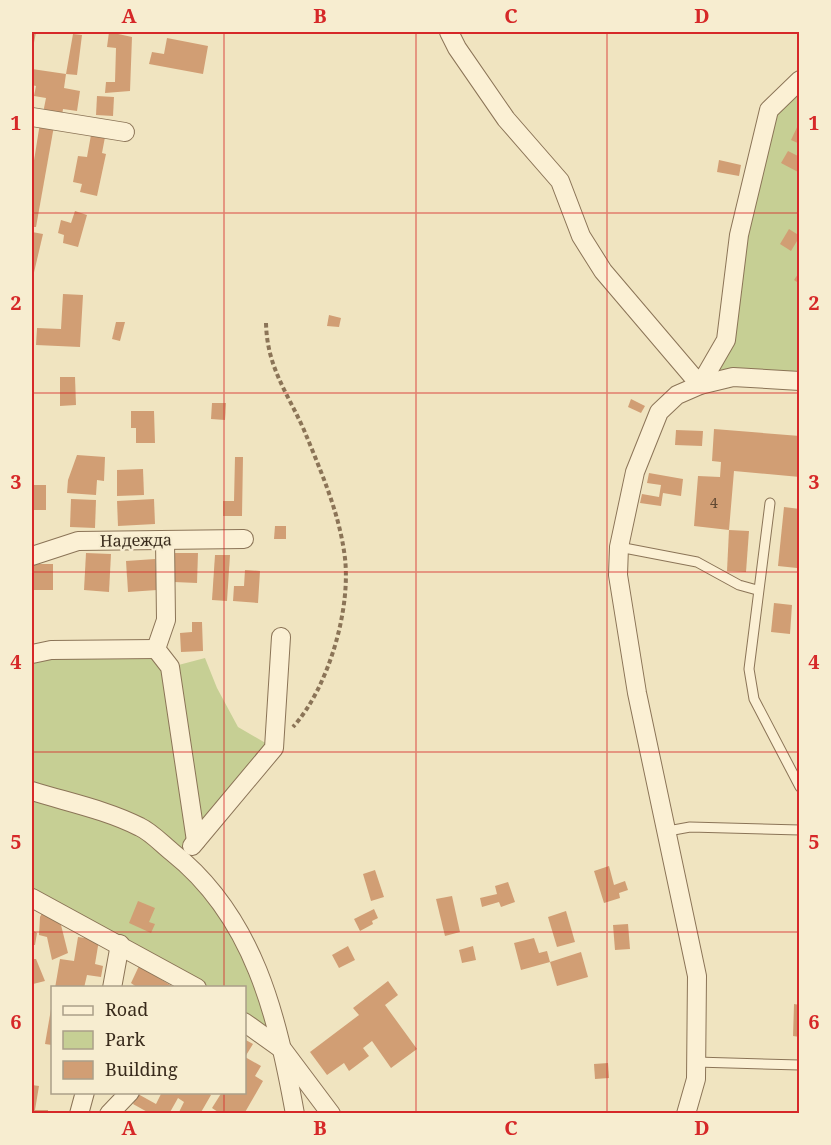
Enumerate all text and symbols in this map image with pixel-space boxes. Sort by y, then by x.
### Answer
text: A [121,2,137,29]
text: B [313,2,327,29]
text: C [504,2,518,29]
text: D [694,2,710,29]
text: 1 [10,109,22,136]
text: 1 [808,109,820,136]
text: 2 [10,289,22,316]
text: 2 [808,289,820,316]
text: 3 [10,468,22,495]
text: 3 [808,468,820,495]
house number: 4 [710,493,718,512]
street label: Надежда [100,528,172,552]
text: 4 [10,648,22,675]
text: 4 [808,648,820,675]
text: 5 [10,828,22,855]
text: 5 [808,828,820,855]
legend [51,986,246,1094]
text: Road [105,997,148,1021]
text: 6 [10,1008,22,1035]
text: 6 [808,1008,820,1035]
text: Park [105,1027,145,1051]
text: Building [105,1057,178,1081]
text: A [121,1114,137,1141]
text: B [313,1114,327,1141]
text: C [504,1114,518,1141]
text: D [694,1114,710,1141]

